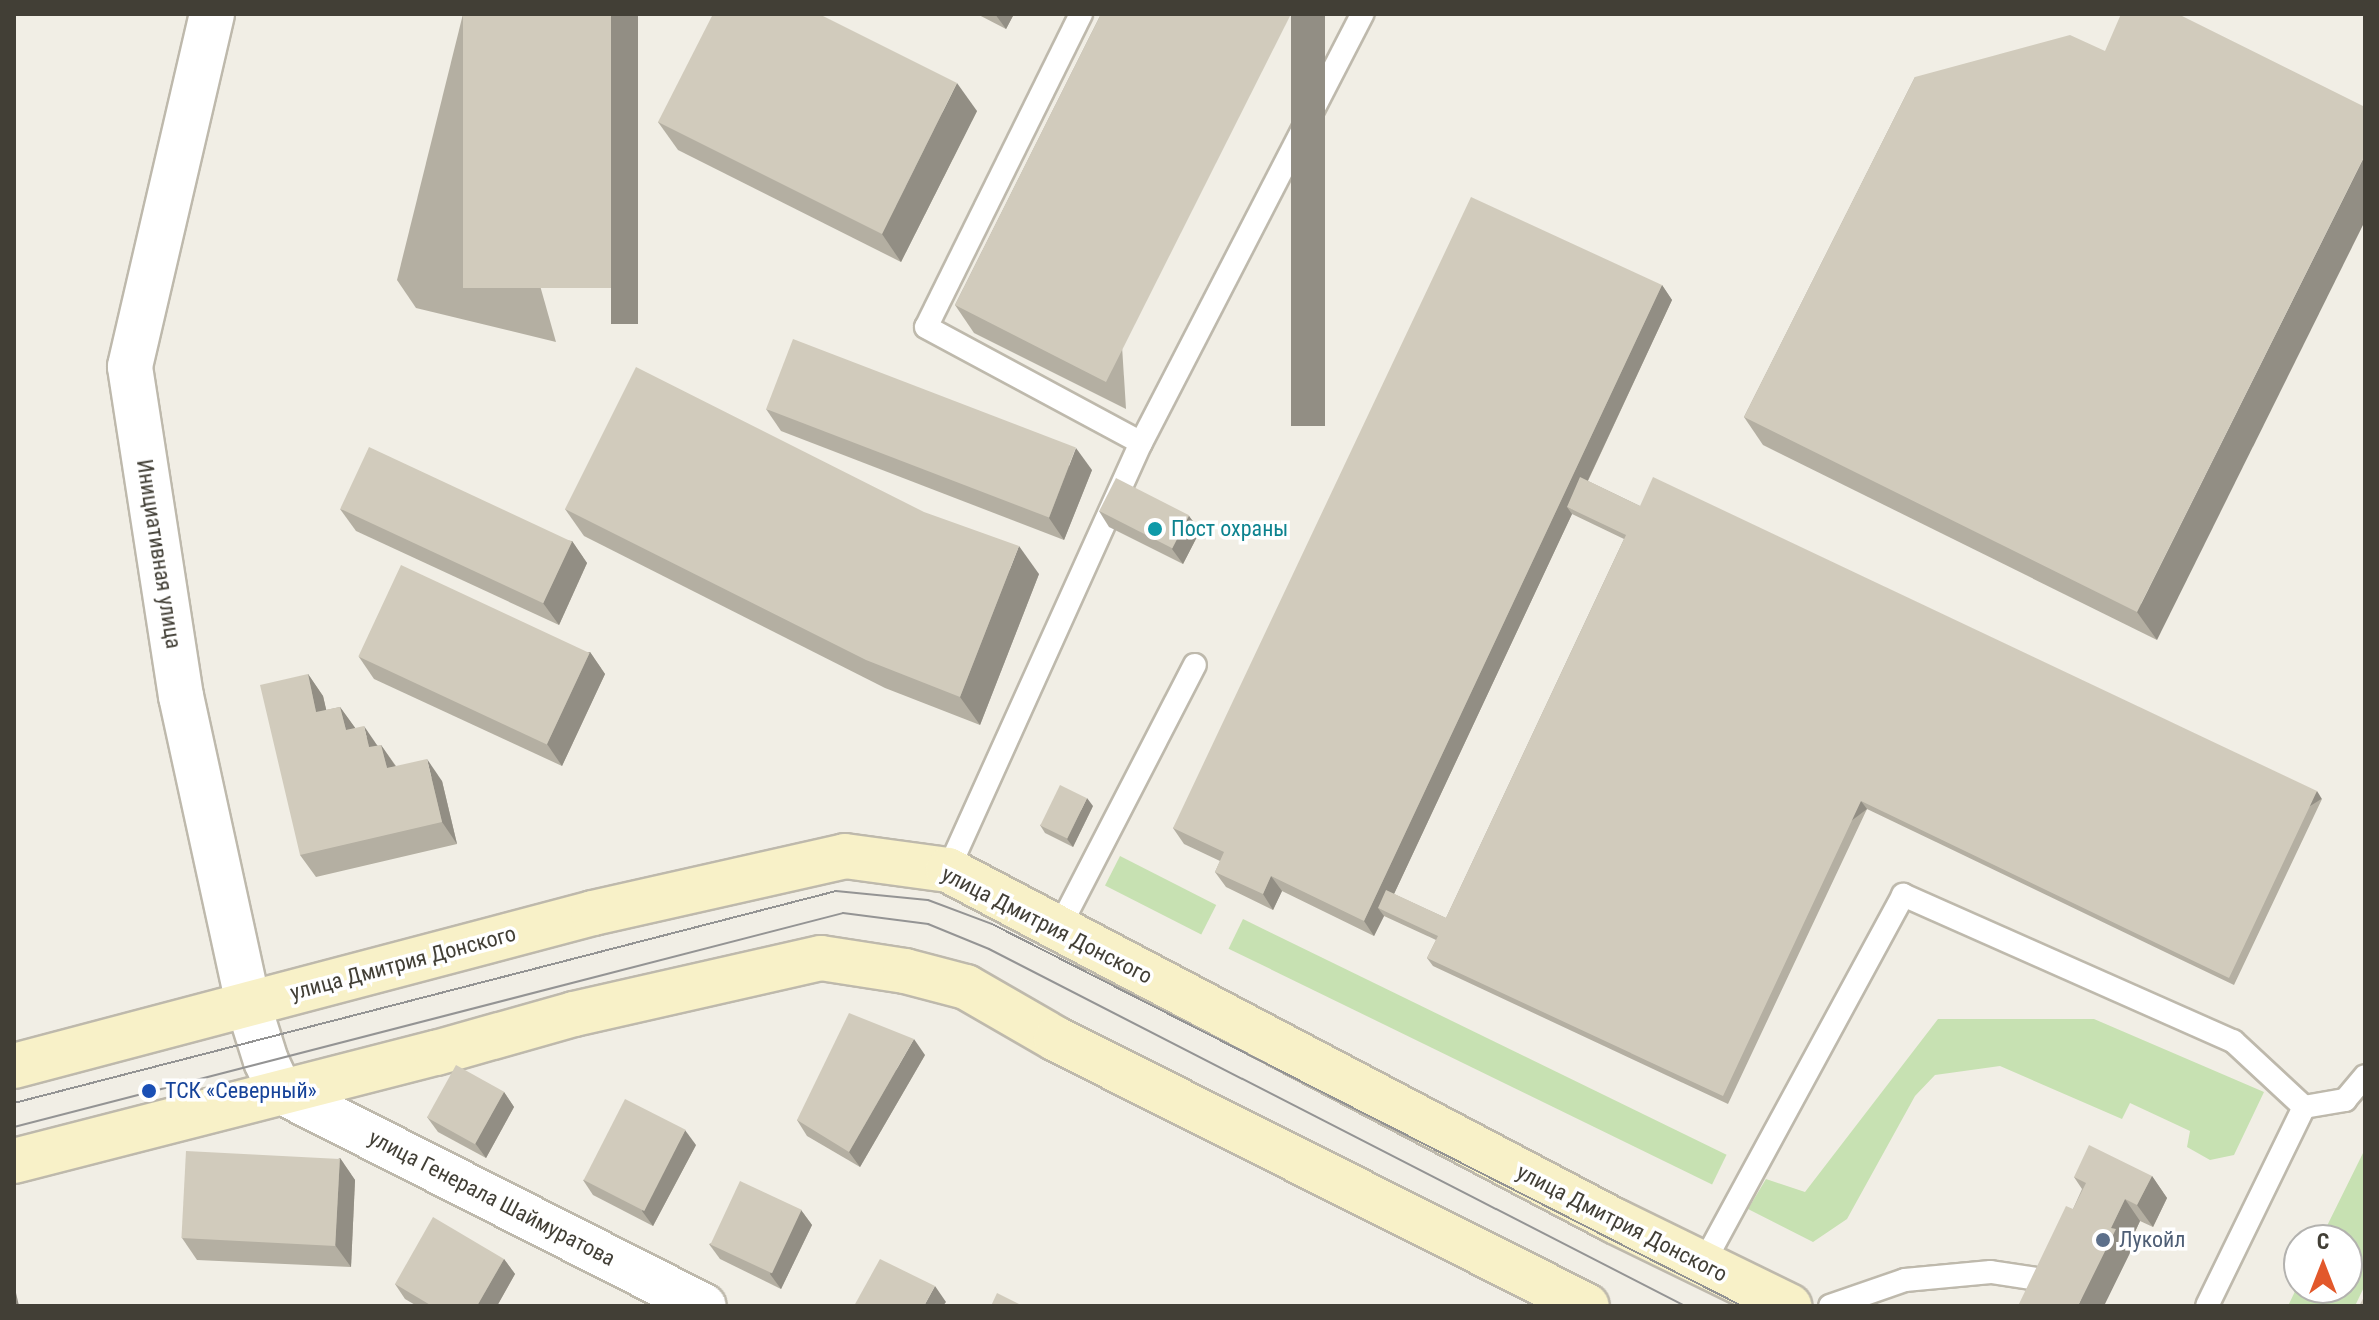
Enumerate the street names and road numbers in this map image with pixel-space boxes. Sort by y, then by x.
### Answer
street label: Инициативная улица [131,457,187,651]
street label: улица Дмитрия Донского [937,860,1157,990]
street label: улица Дмитрия Донского [287,920,519,1006]
street label: улица Генерала Шаймуратова [364,1124,620,1272]
street label: улица Дмитрия Донского [1512,1158,1732,1288]

